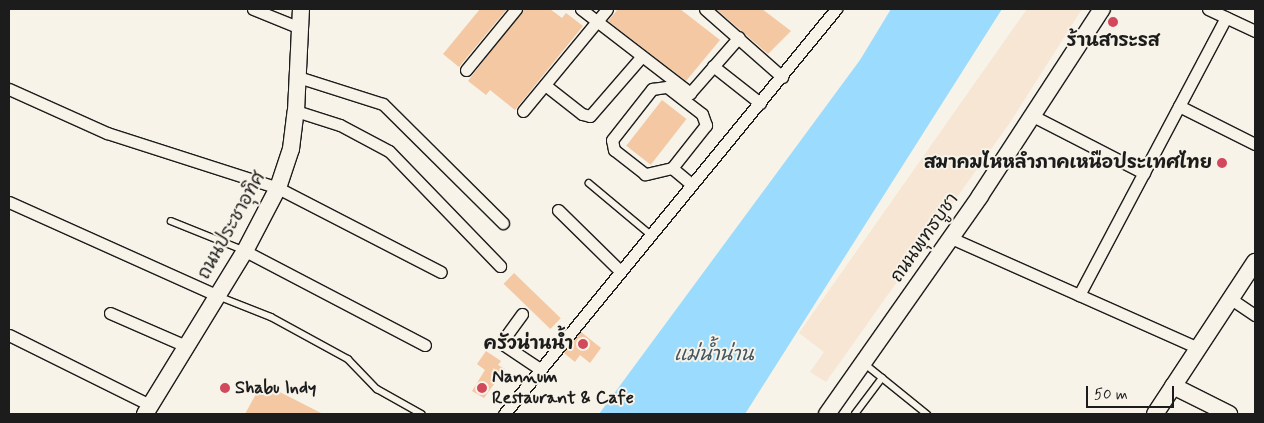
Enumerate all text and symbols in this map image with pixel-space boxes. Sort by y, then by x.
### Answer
marker: ร้านสาระรส [1107,16,1119,28]
place label: ร้านสาระรส [1067,30,1159,52]
place label: สมาคมไหหลำภาคเหนือประเทศไทย [924,152,1212,174]
marker: สมาคมไหหลำภาคเหนือประเทศไทย [1216,157,1228,169]
street label: ถนนประชาอุทิศ [194,169,270,283]
street label: ถนนพุทธบูชา [886,189,964,287]
place label: ครัวน่านน้ำ [484,333,573,355]
marker: ครัวน่านน้ำ [577,338,589,350]
water label: แม่น้ำน่าน [674,344,754,366]
place label: Nannum Restaurant & Cafe [492,367,634,409]
scale bar [1089,376,1176,408]
place label: Shabu Indy [235,377,320,399]
marker: Shabu Indy [219,382,231,394]
marker: Nannum Restaurant & Cafe [476,382,488,394]
text: 50 m [1094,385,1128,405]

